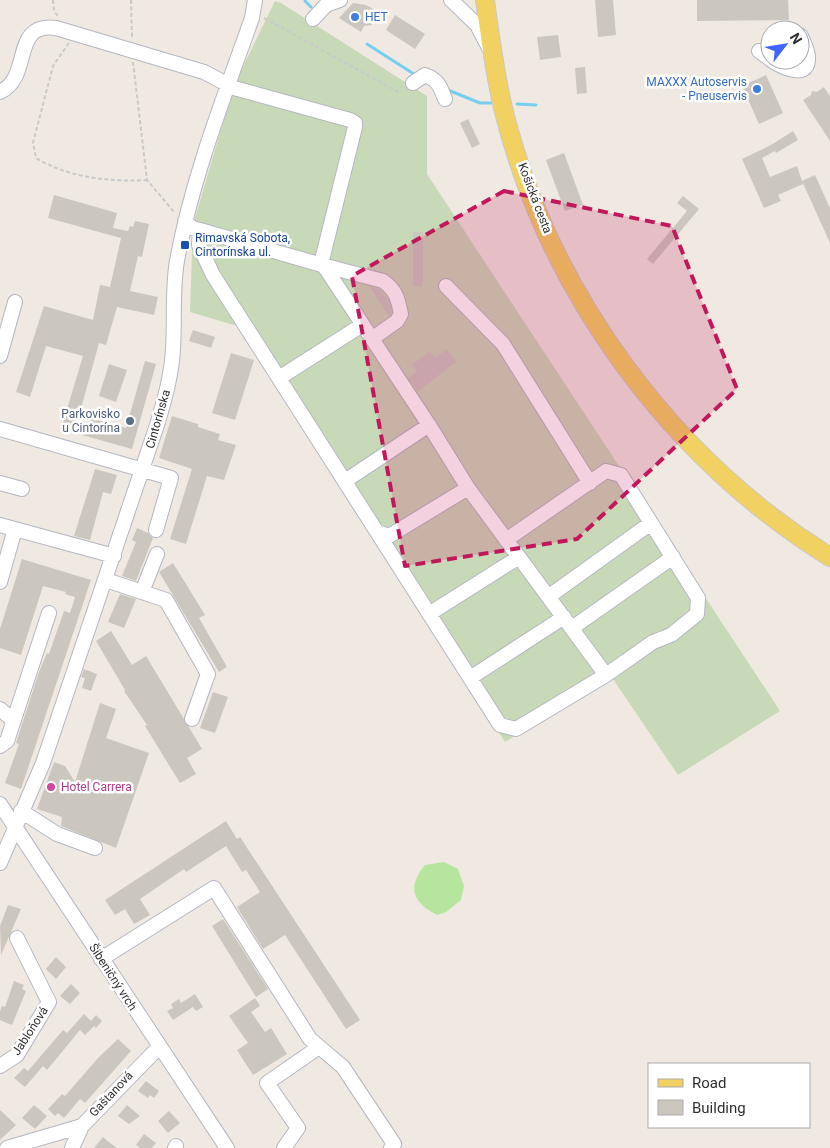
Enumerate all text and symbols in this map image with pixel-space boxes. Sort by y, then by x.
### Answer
place label: HET [365,10,388,24]
marker: HET [349,11,361,23]
north arrow [760,20,810,70]
text: N [787,30,806,47]
place label: MAXXX Autoservis - Pneuservis [646,75,747,103]
marker: MAXXX Autoservis - Pneuservis [751,83,763,95]
street label: Košická cesta [515,161,555,235]
place label: Rimavská Sobota, Cintorínska ul. [195,231,290,259]
marker: Rimavská Sobota, Cintorínska ul. [179,239,191,251]
street label: Cintorínska [143,388,173,450]
place label: Parkovisko u Cintorína [61,407,120,435]
marker: Parkovisko u Cintorína [124,415,136,427]
place label: Hotel Carrera [61,780,132,794]
marker: Hotel Carrera [45,781,57,793]
street label: Šibeničný vrch [86,940,141,1013]
street label: Jabloňová [9,1004,51,1058]
legend [648,1063,810,1128]
street label: Gaštanová [86,1068,136,1120]
text: Road [692,1074,726,1092]
text: Building [692,1099,746,1117]

